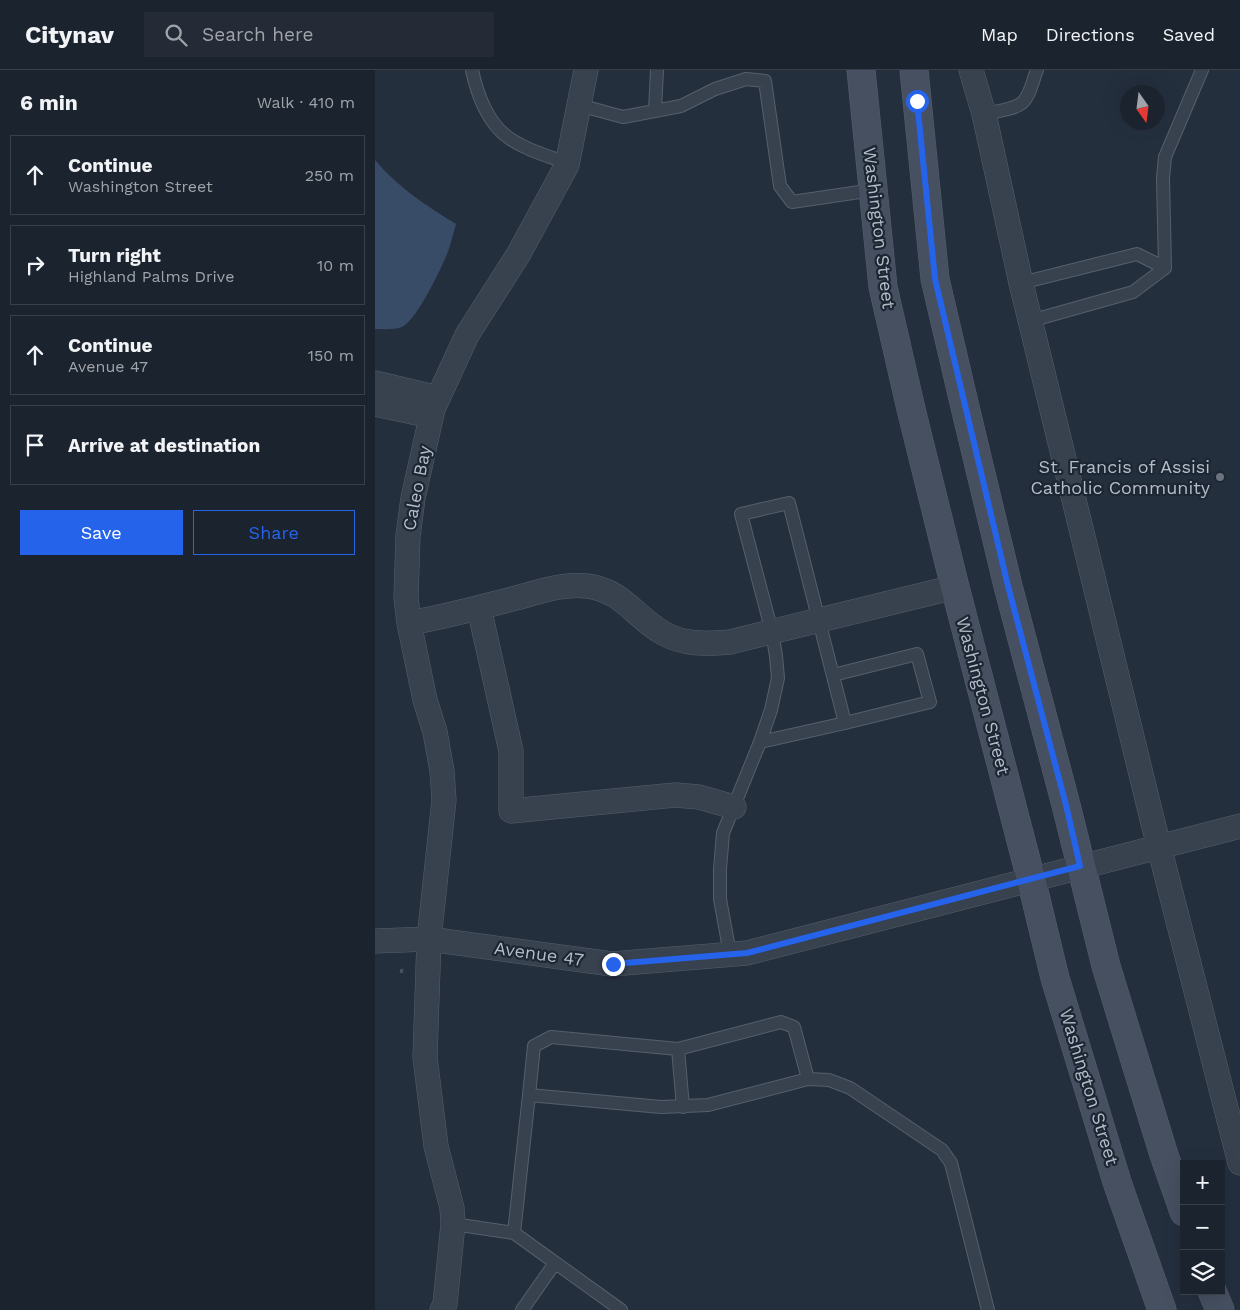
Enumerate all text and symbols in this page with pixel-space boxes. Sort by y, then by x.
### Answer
search box [144,12,494,57]
text: Citynav [25,21,114,49]
icon: search [162,21,190,49]
text: Search here [202,23,313,46]
text: Map [981,24,1018,45]
text: Directions [1046,24,1135,45]
text: Saved [1163,24,1215,45]
north arrow [1120,85,1165,130]
text: 6 min [20,90,78,115]
route start [906,90,929,113]
text: Walk · 410 m [257,93,355,112]
street label: Washington Street [859,146,900,310]
text: Continue [68,154,152,177]
icon: ahead [21,161,49,189]
text: 250 m [305,166,354,185]
text: Washington Street [68,177,213,196]
text: Turn right [68,244,161,267]
icon: right [21,251,49,279]
text: 10 m [317,256,354,275]
text: Highland Palms Drive [68,267,234,286]
text: Continue [68,334,152,357]
icon: ahead [21,341,49,369]
text: 150 m [308,346,354,365]
text: Avenue 47 [68,357,148,376]
icon: arrive [21,431,49,459]
text: Arrive at destination [68,434,260,457]
street label: Caleo Bay [398,443,435,532]
place label: St. Francis of Assisi Catholic Community [1031,456,1211,498]
marker: St. Francis of Assisi Catholic Community [1214,471,1226,483]
button: Save [20,510,183,555]
button: Share [193,510,355,555]
street label: Washington Street [952,615,1015,778]
street label: Avenue 47 [493,937,585,970]
route end [602,953,625,976]
street label: Washington Street [1056,1006,1123,1168]
map controls [1180,1160,1225,1295]
button: + [1180,1160,1225,1205]
button: − [1180,1205,1225,1250]
button: layers [1180,1250,1225,1295]

